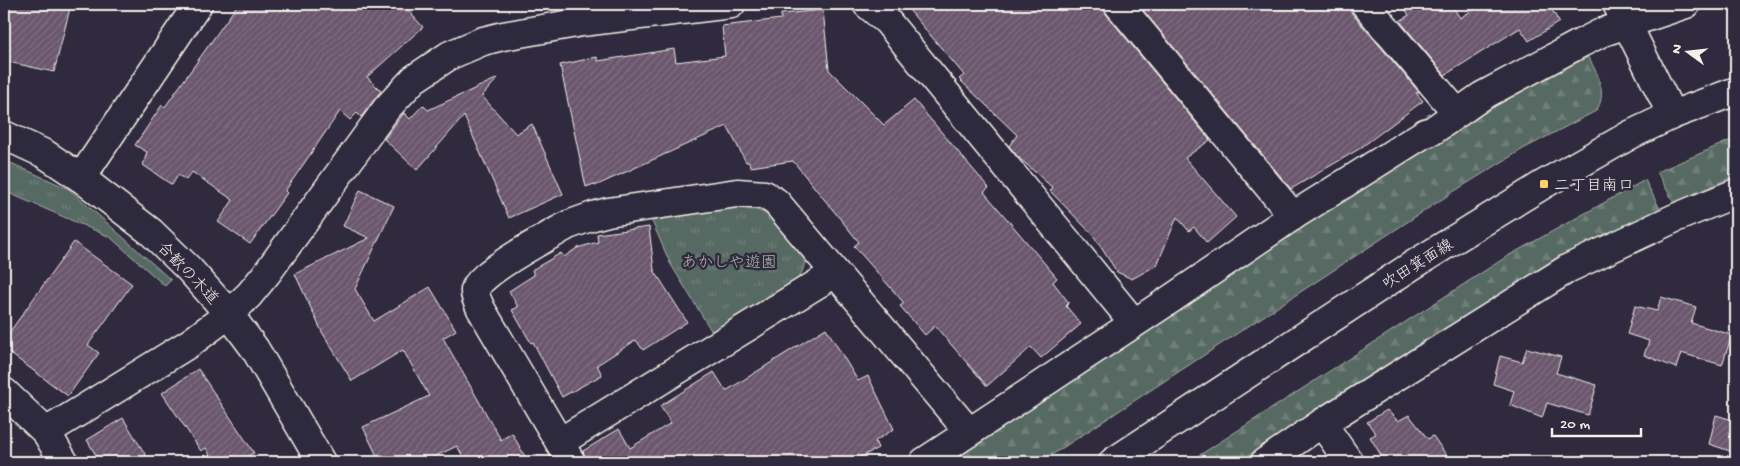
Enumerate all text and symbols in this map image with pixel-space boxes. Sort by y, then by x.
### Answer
north arrow [1662,28,1712,78]
text: N [1668,43,1687,56]
place label: 二丁目南口 [1554,176,1634,197]
marker: 二丁目南口 [1538,178,1550,190]
street label: 吹田箕面線 [1379,235,1458,295]
street label: 合歓の木道 [152,238,222,310]
park label: あかしや遊園 [681,254,777,274]
scale bar [1552,406,1641,438]
text: 20 m [1560,416,1590,434]

